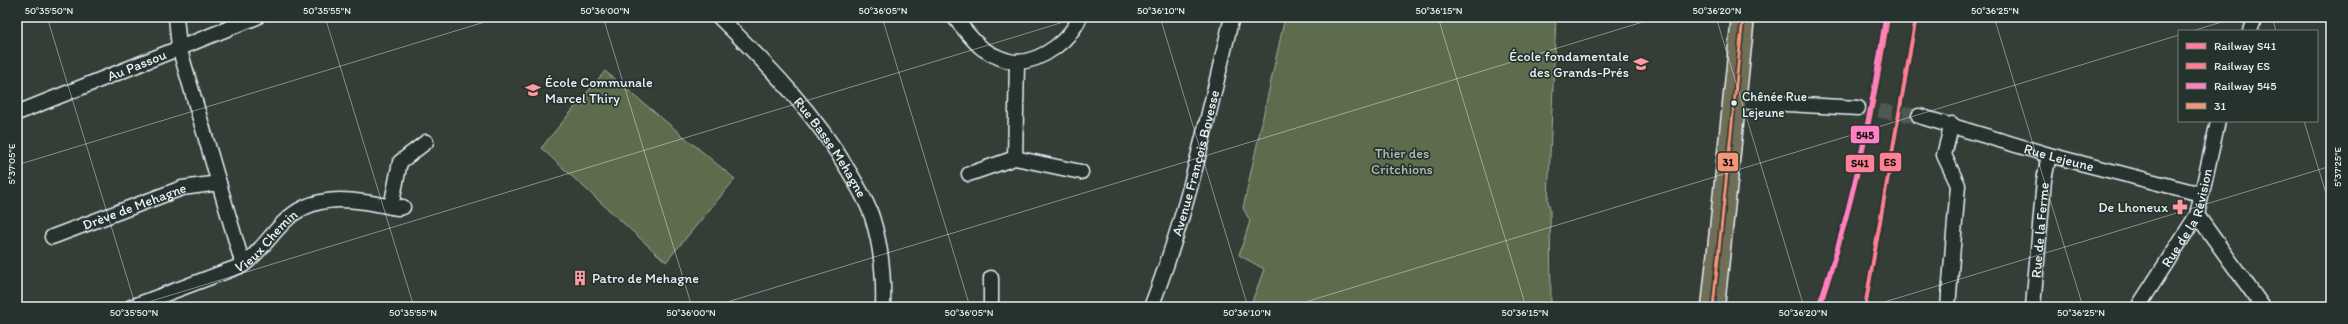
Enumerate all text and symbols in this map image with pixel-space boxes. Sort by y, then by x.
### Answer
text: 50°35'50"N [25,4,74,17]
text: 50°35'55"N [303,4,351,17]
text: 50°36'00"N [580,4,630,17]
text: 50°36'05"N [859,4,908,17]
text: 50°36'10"N [1137,4,1185,17]
text: 50°36'15"N [1415,4,1463,17]
text: 50°36'20"N [1693,4,1742,17]
text: 50°36'25"N [1971,4,2019,17]
legend [2178,30,2318,122]
text: Railway S41 [2214,39,2277,53]
street label: Au Passou [105,46,169,85]
place label: École fondamentale des Grands-Prés [1509,48,1629,81]
school or university icon: École fondamentale des Grands-Prés [1632,55,1650,73]
text: Railway ES [2214,59,2270,73]
place label: École Communale Marcel Thiry [545,74,653,107]
text: Railway 545 [2214,79,2277,93]
school or university icon: École Communale Marcel Thiry [524,81,542,99]
street label: Avenue François Bovesse [1168,88,1223,238]
place label: Chênée Rue Lejeune [1742,89,1807,120]
street label: Rue Basse Mehagne [790,94,870,201]
marker: Chênée Rue Lejeune [1729,98,1739,108]
text: 31 [2214,99,2227,113]
line badge: 545 [1850,125,1880,144]
text: 545 [1856,129,1874,142]
street label: Rue Lejeune [2022,140,2096,175]
text: 5°37'05"E [5,143,18,185]
park label: Thier des Critchions [1371,145,1433,178]
text: 5°37'25"E [2331,146,2344,187]
line badge: 31 [1717,152,1739,172]
line badge: ES [1879,152,1902,172]
line badge: S41 [1845,154,1875,173]
text: 31 [1722,156,1734,169]
text: ES [1884,156,1896,169]
text: S41 [1851,157,1870,170]
street label: Rue de la Révision [2158,166,2216,270]
street label: Drève de Mehagne [80,180,187,234]
street label: Rue de la Ferme [2028,182,2053,279]
pharmacy icon: De Lhoneux [2171,198,2189,216]
place label: De Lhoneux [2098,199,2168,216]
street label: Vieux Chemin [233,206,301,276]
building icon: Patro de Mehagne [571,269,589,287]
place label: Patro de Mehagne [592,270,699,287]
text: 50°35'50"N [110,306,159,319]
text: 50°35'55"N [389,306,437,319]
text: 50°36'00"N [666,306,716,319]
text: 50°36'05"N [945,306,994,319]
text: 50°36'10"N [1223,306,1271,319]
text: 50°36'15"N [1501,306,1549,319]
text: 50°36'20"N [1779,306,1828,319]
text: 50°36'25"N [2057,306,2105,319]

